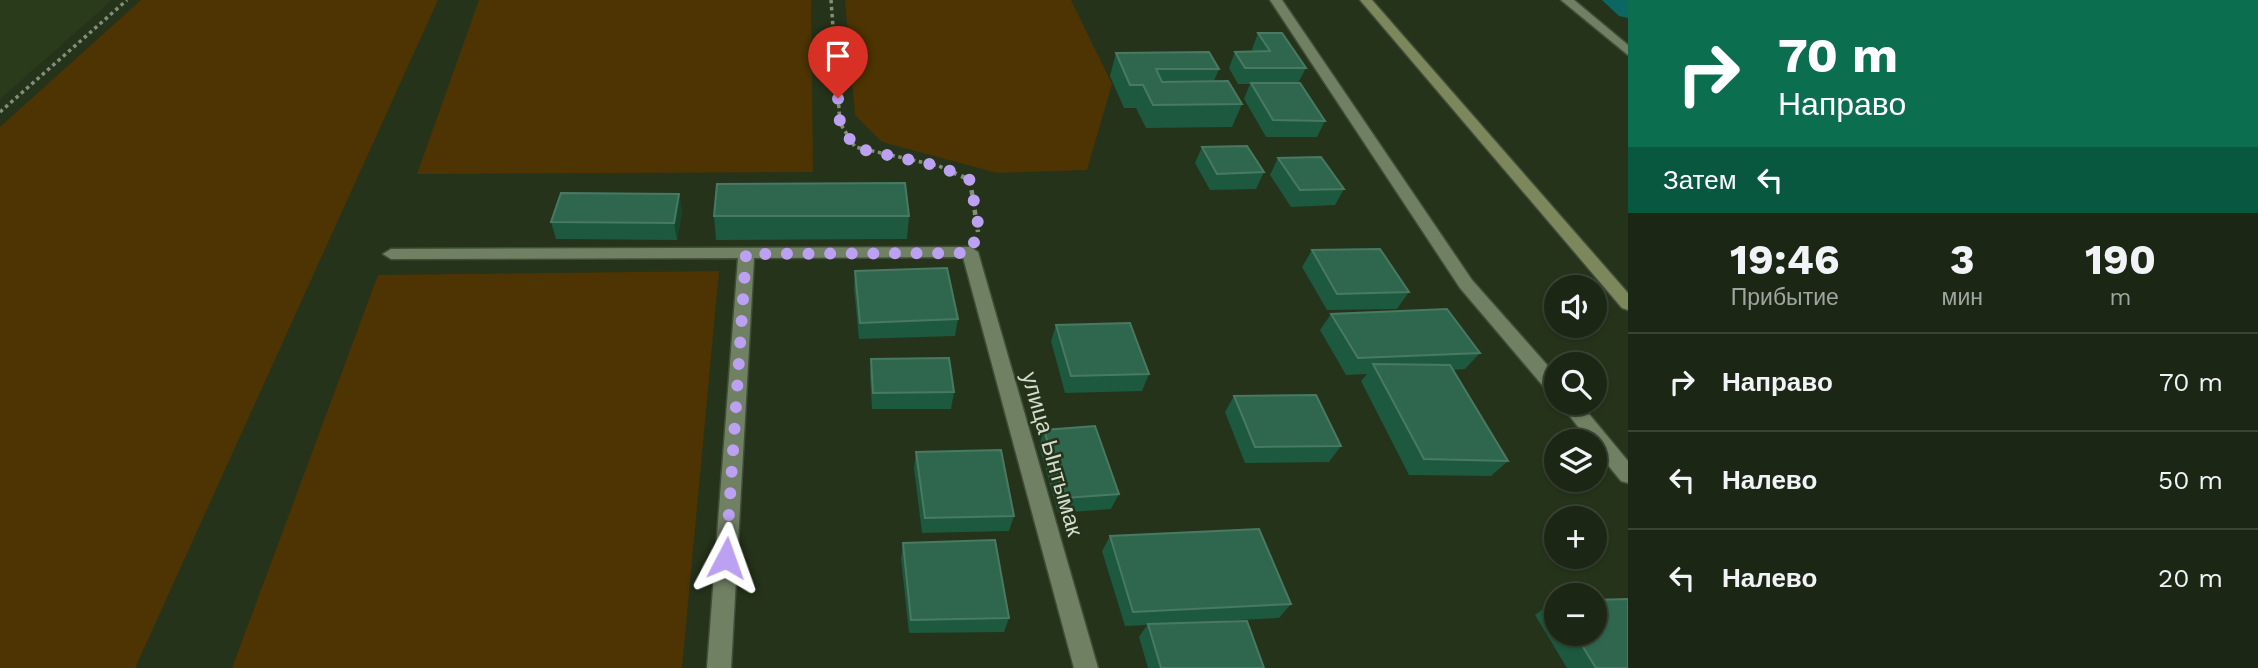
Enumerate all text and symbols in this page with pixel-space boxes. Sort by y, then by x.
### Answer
pin [808,26,868,98]
text: 70 m [1778,26,1898,84]
icon: right [1663,28,1754,119]
icon: arrive [819,37,857,75]
text: Направо [1778,85,1906,123]
icon: left [1751,161,1789,199]
text: Затем [1663,165,1737,195]
text: 19:46 [1730,235,1840,284]
text: 3 [1950,235,1975,284]
text: 190 [2085,235,2156,284]
map controls [1544,275,1607,646]
button: sound [1544,275,1607,338]
text: Прибытие [1731,284,1839,311]
text: мин [1942,284,1983,311]
text: m [2110,284,2131,311]
button: search [1544,352,1607,415]
icon: right [1663,363,1701,401]
text: Направо [1722,367,1833,397]
text: 70 m [2159,367,2223,397]
street label: улица Ынтымак [1016,369,1089,540]
button: layers [1544,429,1607,492]
icon: left [1663,461,1701,499]
text: Налево [1722,465,1817,495]
text: 50 m [2158,465,2223,495]
button: + [1544,506,1607,569]
position arrow [689,521,763,595]
icon: left [1663,559,1701,597]
text: Налево [1722,563,1817,593]
text: 20 m [2158,563,2223,593]
button: − [1544,583,1607,646]

